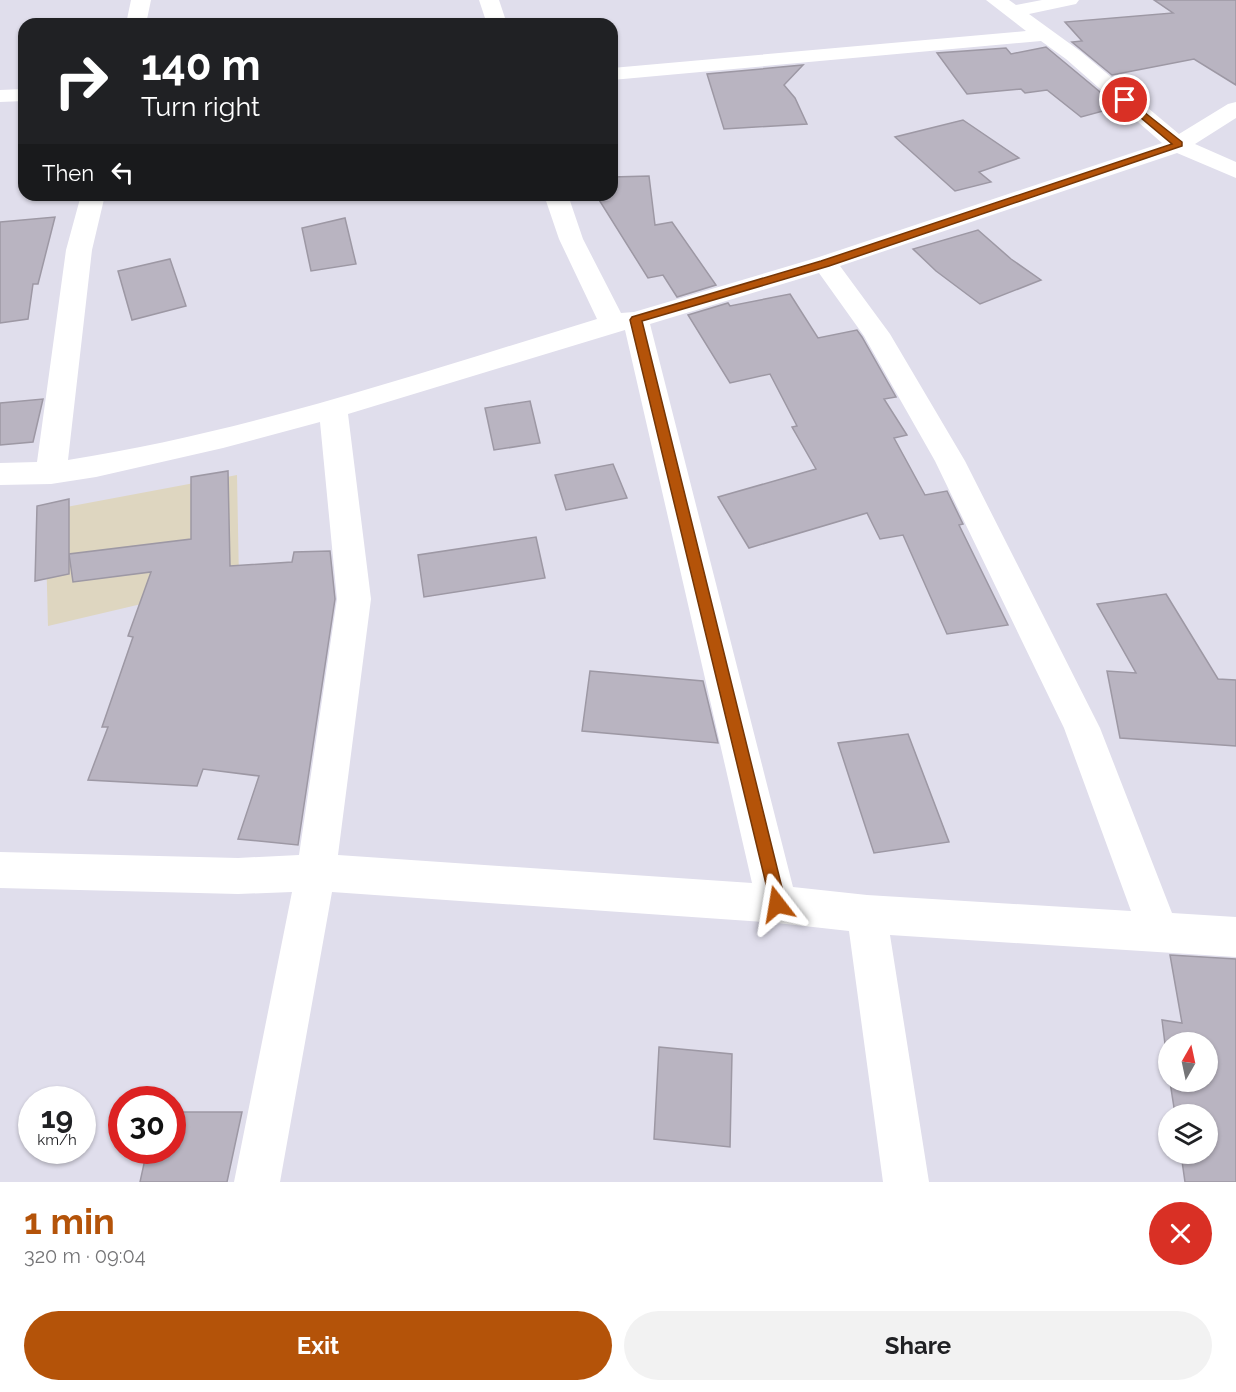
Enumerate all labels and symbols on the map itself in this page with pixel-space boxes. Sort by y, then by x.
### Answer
pin [1099,74,1150,125]
position arrow [745,872,809,936]
north arrow [1158,1032,1218,1092]
speed limit sign: 30 [108,1086,186,1164]

